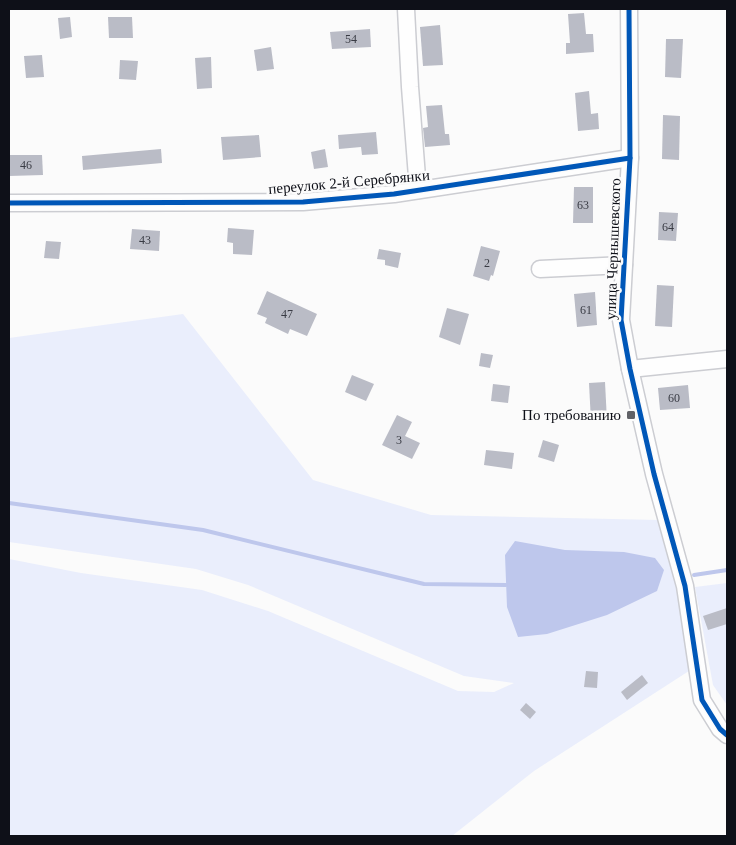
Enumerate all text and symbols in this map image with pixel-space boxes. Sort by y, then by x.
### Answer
house number: 54 [345,32,357,46]
house number: 46 [20,158,32,172]
street label: переулок 2-й Серебрянки [268,167,430,197]
street label: улица Чернышевского [603,178,623,320]
house number: 63 [577,198,589,212]
house number: 64 [662,220,674,234]
house number: 43 [139,233,151,247]
house number: 2 [484,256,490,270]
house number: 61 [580,303,592,317]
house number: 47 [281,307,293,321]
house number: 60 [668,391,680,405]
place label: По требованию [522,407,621,423]
marker: По требованию [625,409,637,421]
house number: 3 [396,433,402,447]

